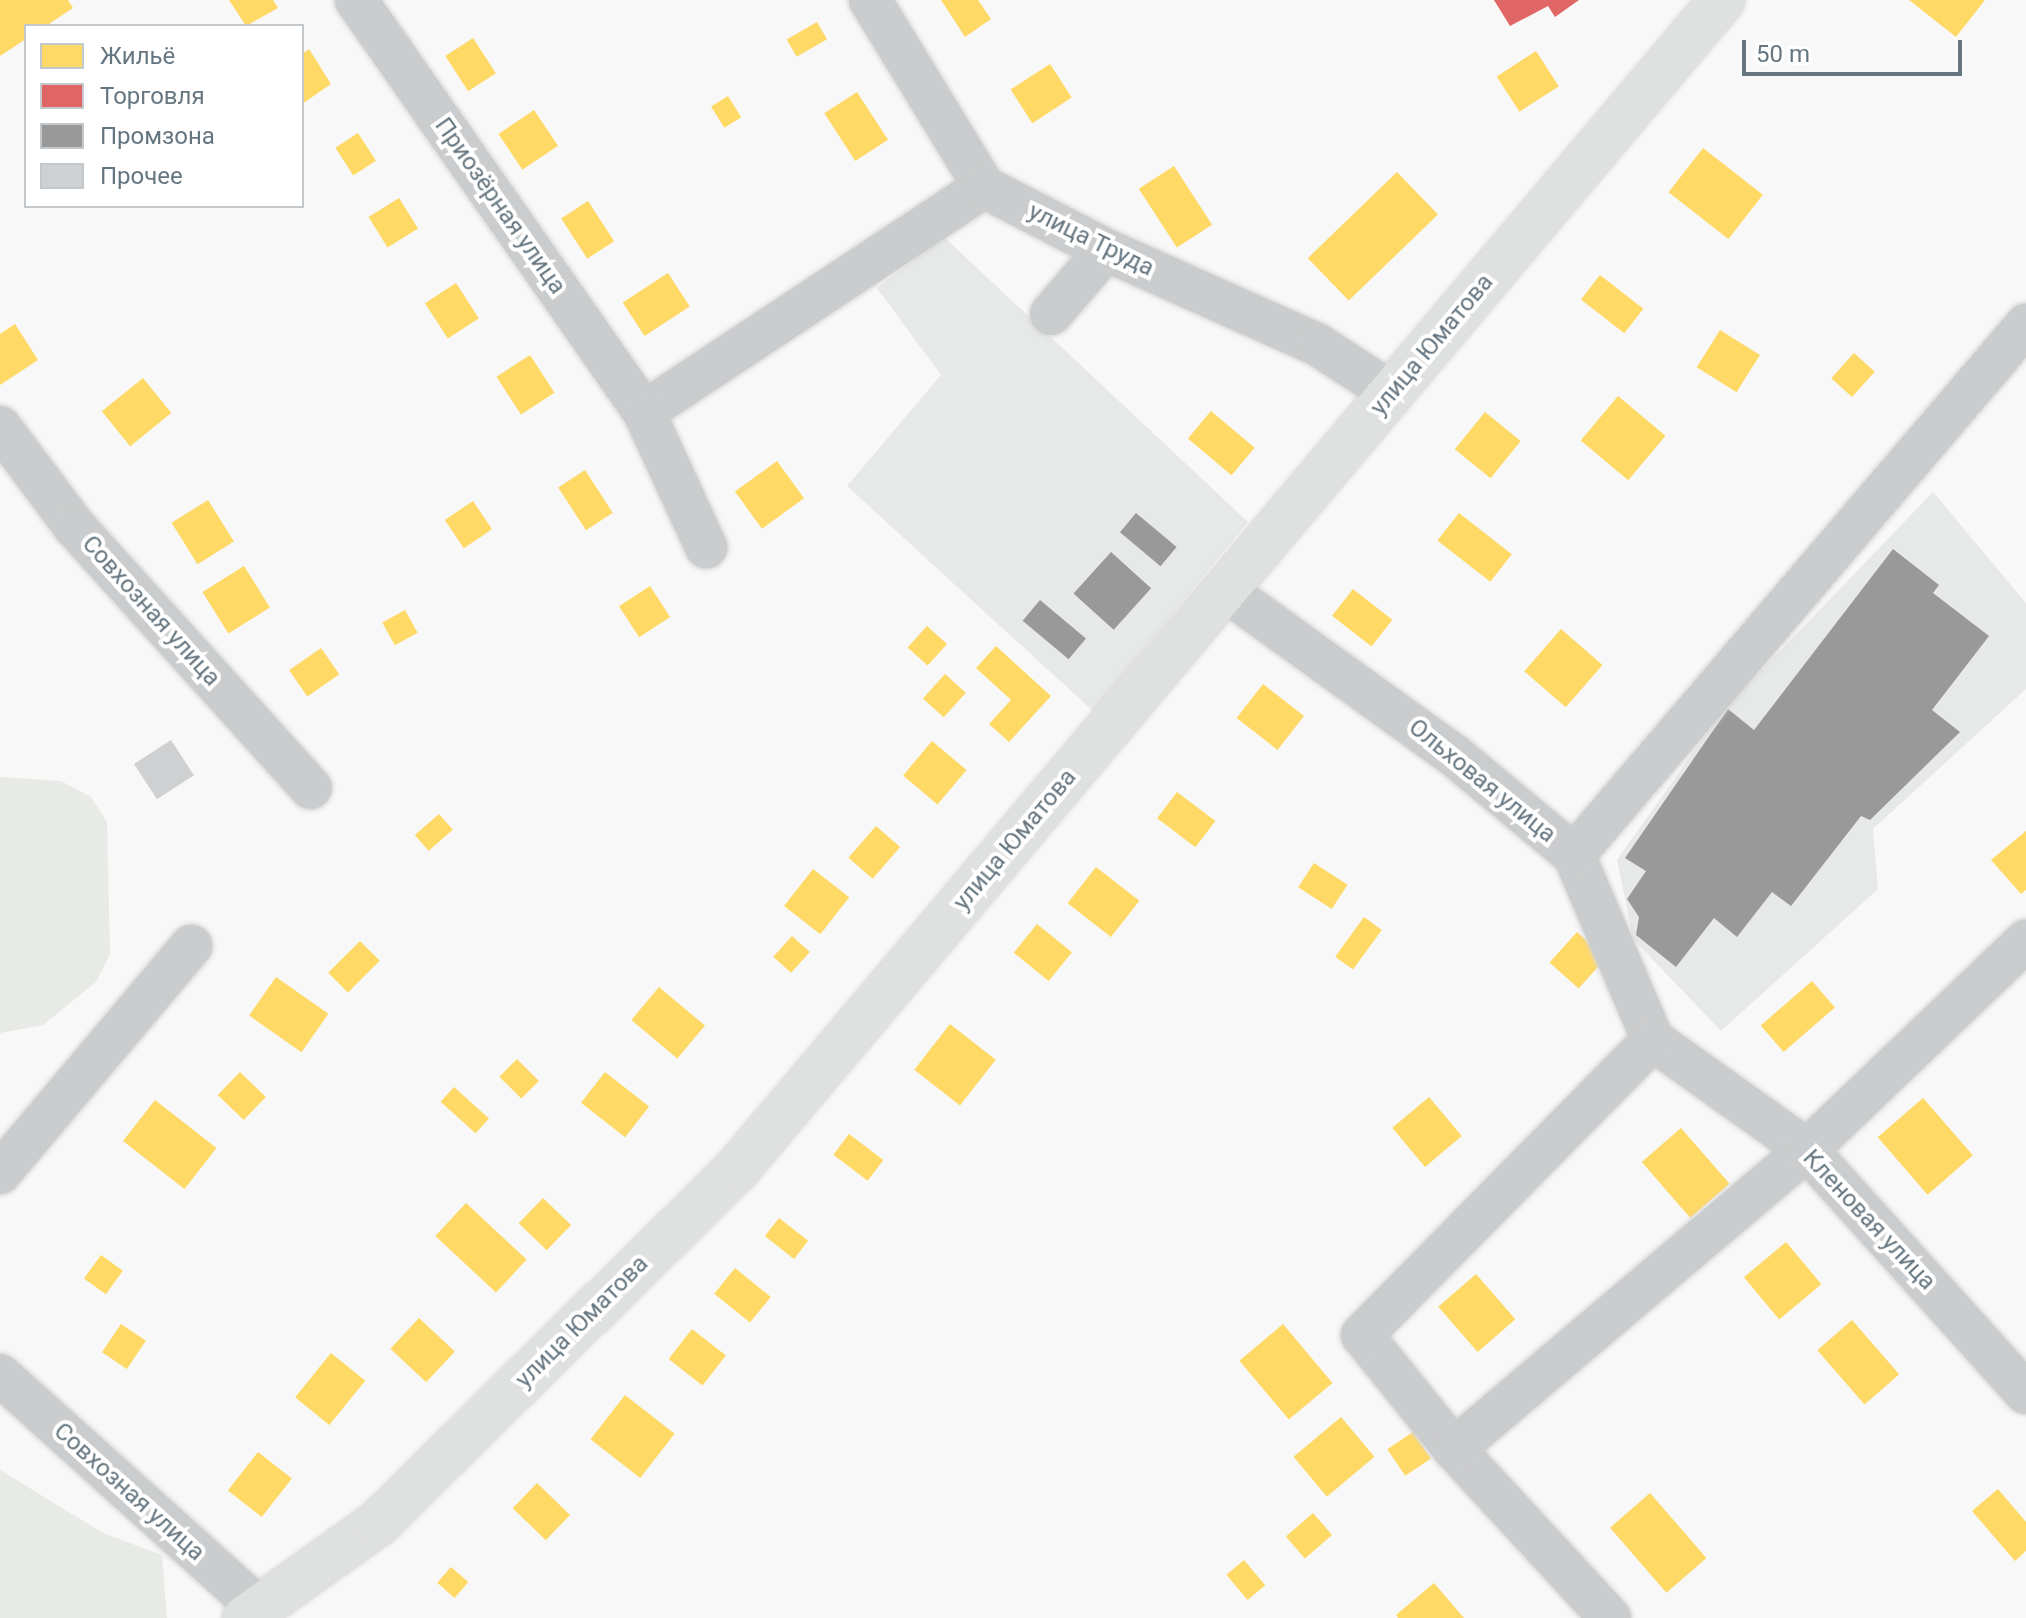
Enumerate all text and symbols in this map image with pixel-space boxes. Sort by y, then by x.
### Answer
legend [24,24,304,208]
scale bar [1746,24,1966,74]
text: 50 m [1756,40,1810,68]
text: Жильё [100,42,175,70]
text: Торговля [100,82,205,110]
street label: Приозёрная улица [428,112,572,300]
text: Промзона [100,122,215,150]
text: Прочее [100,162,183,190]
street label: улица Труда [1023,197,1159,283]
street label: улица Юматова [1365,269,1499,421]
street label: Совхозная улица [76,530,226,692]
street label: Ольховая улица [1403,713,1561,849]
street label: улица Юматова [948,764,1082,916]
street label: Кленовая улица [1797,1144,1941,1296]
street label: улица Юматова [510,1250,654,1394]
street label: Совхозная улица [48,1417,210,1567]

